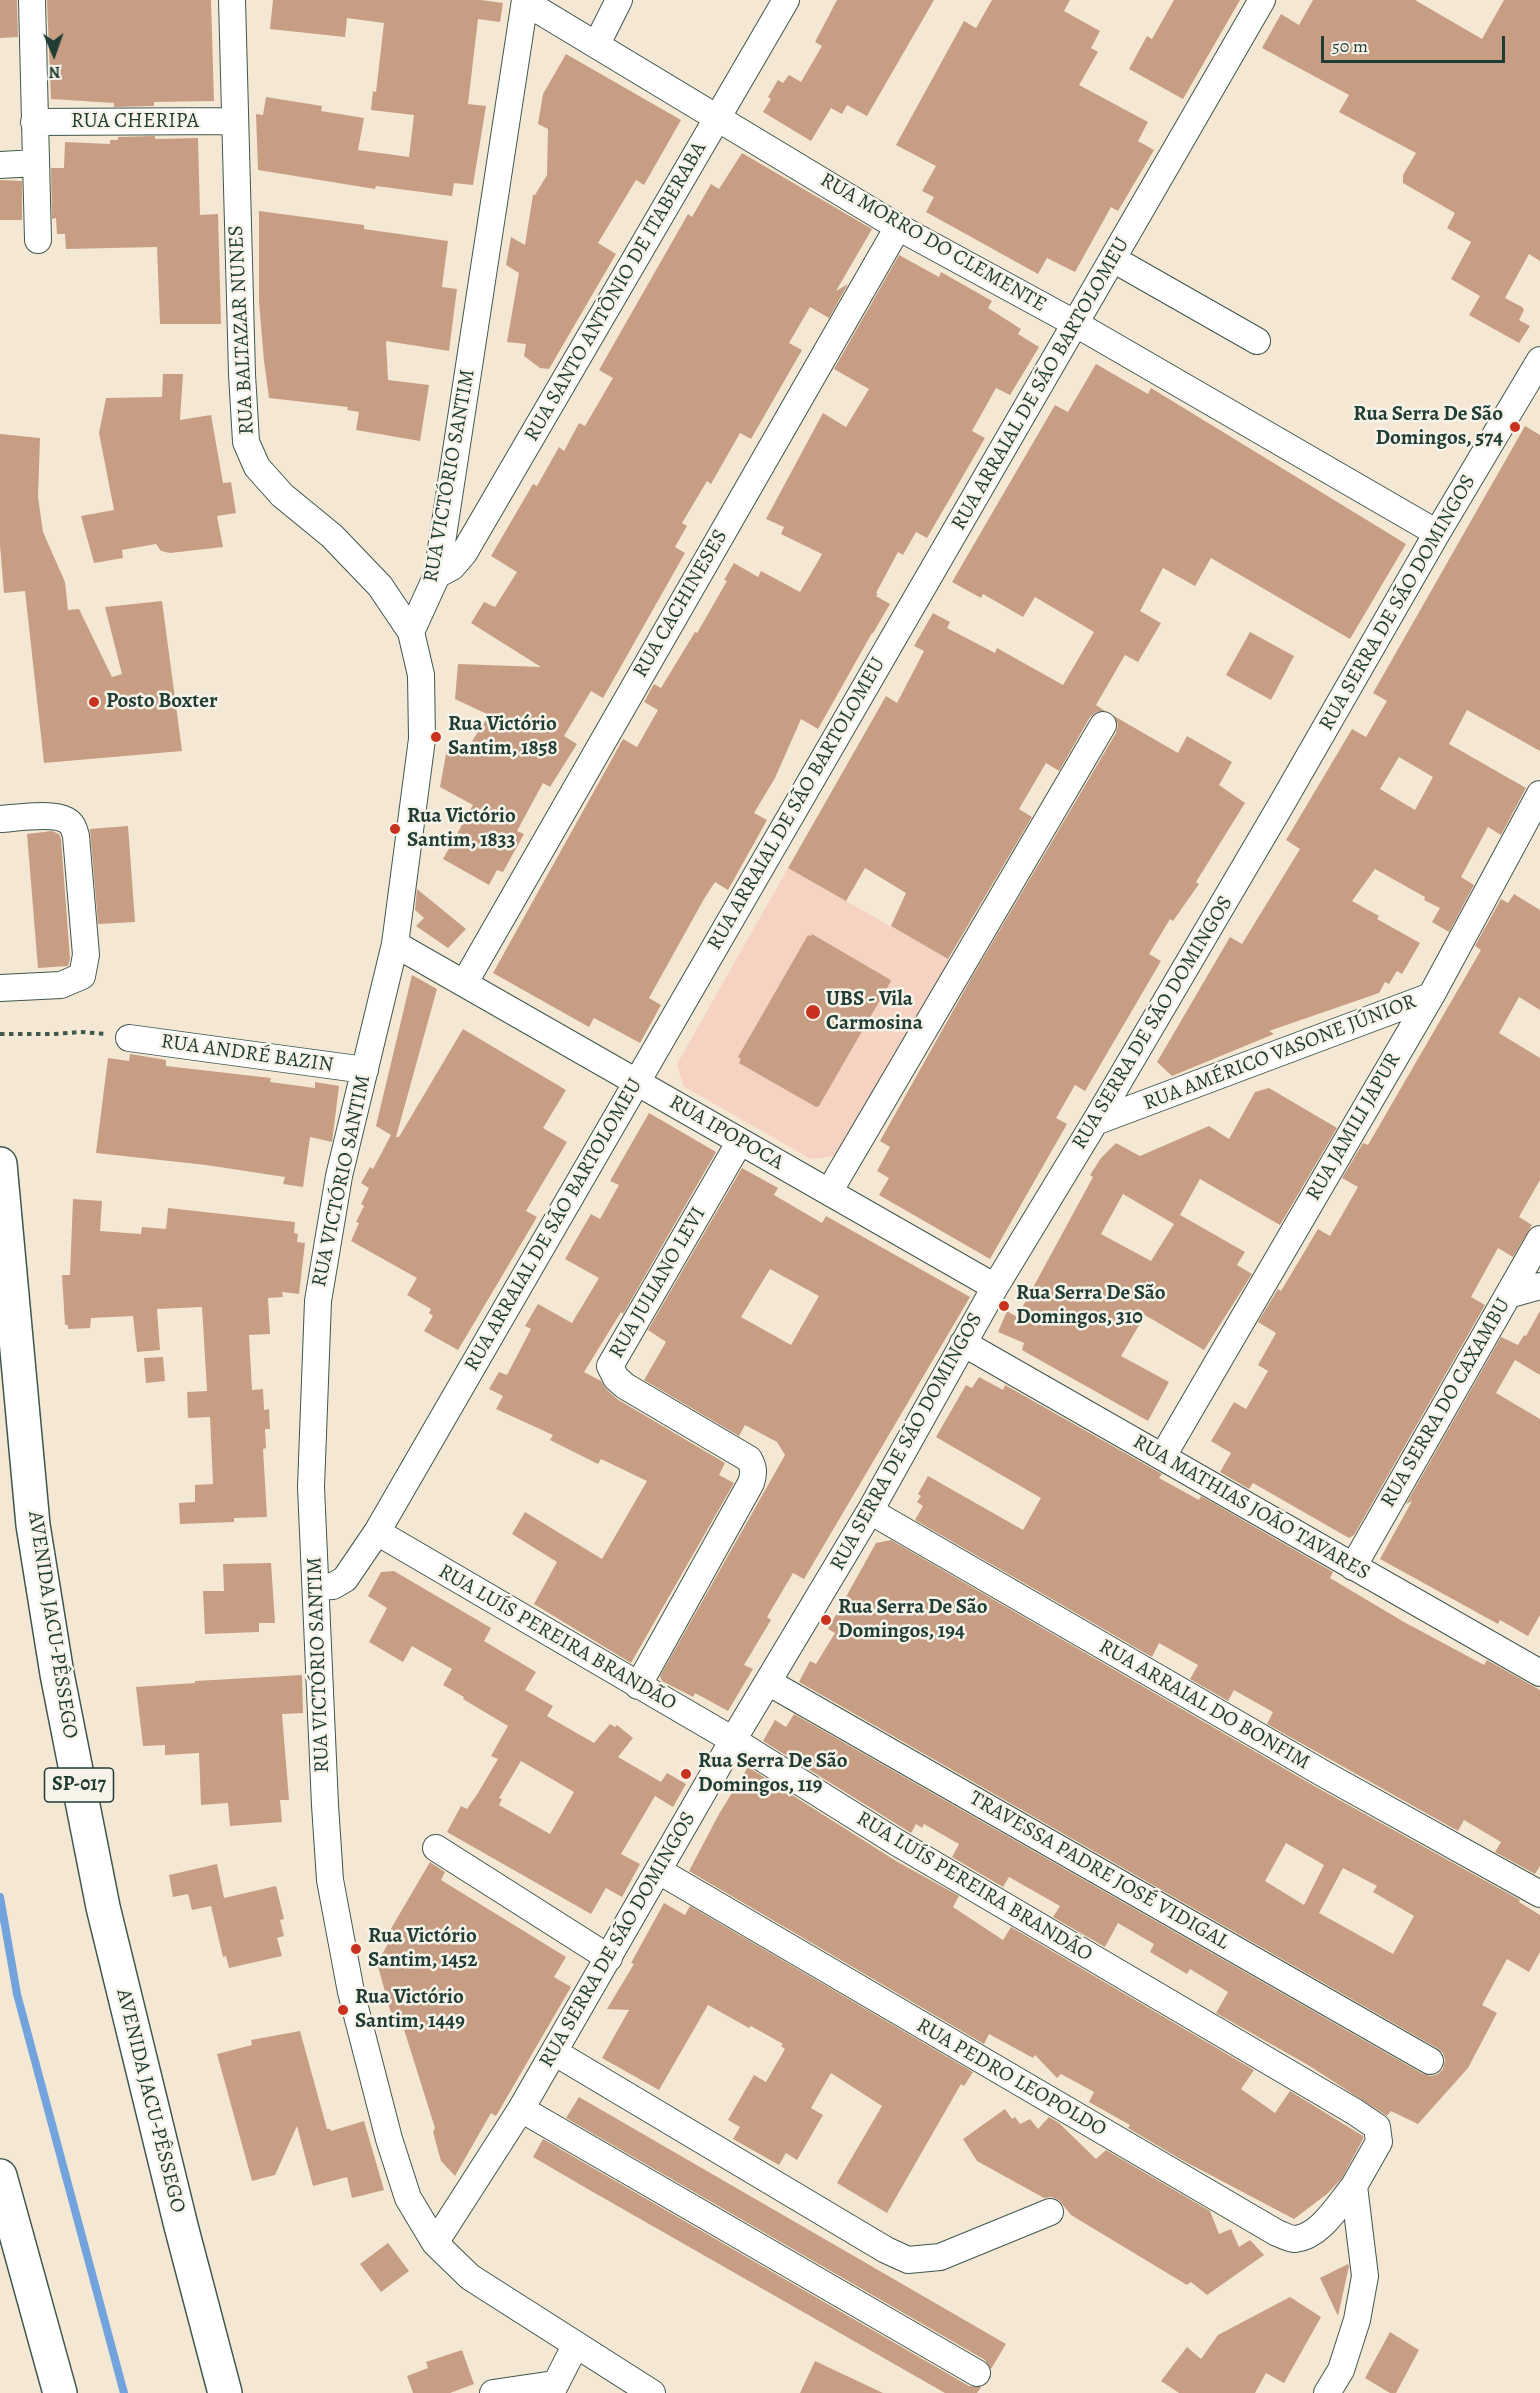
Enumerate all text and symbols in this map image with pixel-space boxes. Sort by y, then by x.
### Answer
north arrow [24,24,84,84]
scale bar [1324,24,1508,62]
text: 50 m [1332,34,1368,58]
text: N [48,61,61,83]
street label: RUA CHERIPA [71,109,199,135]
street label: RUA SANTO ANTÔNIO DE ITABERABA [520,138,712,446]
street label: RUA MORRO DO CLEMENTE [815,168,1051,318]
street label: RUA BALTAZAR NUNES [224,225,260,435]
street label: RUA ARRAIAL DE SÃO BARTOLOMEU [947,233,1135,535]
street label: RUA VICTÓRIO SANTIM [419,367,481,585]
place label: Rua Serra De São Domingos, 574 [1353,402,1503,452]
marker: Rua Serra De São Domingos, 574 [1508,420,1522,434]
street label: RUA SERRA DE SÃO DOMINGOS [1314,471,1482,735]
street label: RUA CACHINESES [628,525,734,683]
street label: RUA ARRAIAL DE SÃO BARTOLOMEU [703,653,891,955]
place label: Posto Boxter [106,689,218,715]
marker: Posto Boxter [87,695,101,709]
place label: Rua Victório Santim, 1858 [448,712,558,762]
marker: Rua Victório Santim, 1858 [429,730,443,744]
place label: Rua Victório Santim, 1833 [407,804,516,854]
marker: Rua Victório Santim, 1833 [388,822,402,836]
street label: RUA SERRA DE SÃO DOMINGOS [1067,892,1239,1154]
place label: UBS - Vila Carmosina [826,987,923,1037]
street label: RUA AMÉRICO VASONE JÚNIOR [1140,989,1420,1117]
marker: UBS - Vila Carmosina [804,1003,822,1021]
street label: RUA ANDRÉ BAZIN [159,1029,335,1079]
street label: RUA JAMILI JAPUR [1301,1048,1407,1206]
street label: RUA VICTÓRIO SANTIM [307,1073,377,1289]
street label: RUA ARRAIAL DE SÃO BARTOLOMEU [460,1074,648,1376]
street label: RUA IPOPOCA [664,1090,788,1176]
street label: RUA JULIANO LEVI [604,1203,712,1363]
place label: Rua Serra De São Domingos, 310 [1016,1281,1166,1331]
street label: RUA SERRA DO CAXAMBU [1376,1294,1516,1512]
marker: Rua Serra De São Domingos, 310 [997,1299,1011,1313]
street label: RUA SERRA DE SÃO DOMINGOS [825,1309,989,1575]
street label: RUA MATHIAS JOÃO TAVARES [1128,1430,1374,1586]
street label: AVENIDA JACU-PÊSSEGO [22,1509,82,1741]
street label: RUA VICTÓRIO SANTIM [303,1557,335,1773]
street label: RUA LUÍS PEREIRA BRANDÃO [433,1559,681,1717]
place label: Rua Serra De São Domingos, 194 [838,1595,988,1645]
marker: Rua Serra De São Domingos, 194 [819,1613,833,1627]
street label: RUA ARRAIAL DO BONFIM [1094,1634,1314,1776]
place label: Rua Serra De São Domingos, 119 [698,1749,848,1799]
marker: Rua Serra De São Domingos, 119 [679,1767,693,1781]
road number: SP-017 [44,1768,113,1802]
street label: TRAVESSA PADRE JOSÉ VIDIGAL [965,1786,1233,1956]
street label: RUA LUÍS PEREIRA BRANDÃO [852,1806,1096,1968]
street label: RUA SERRA DE SÃO DOMINGOS [534,1808,702,2072]
place label: Rua Victório Santim, 1452 [368,1924,477,1974]
marker: Rua Victório Santim, 1452 [349,1942,363,1956]
place label: Rua Victório Santim, 1449 [355,1985,465,2035]
street label: AVENIDA JACU-PÊSSEGO [110,1986,190,2216]
marker: Rua Victório Santim, 1449 [336,2003,350,2017]
street label: RUA PEDRO LEOPOLDO [911,2013,1111,2143]

